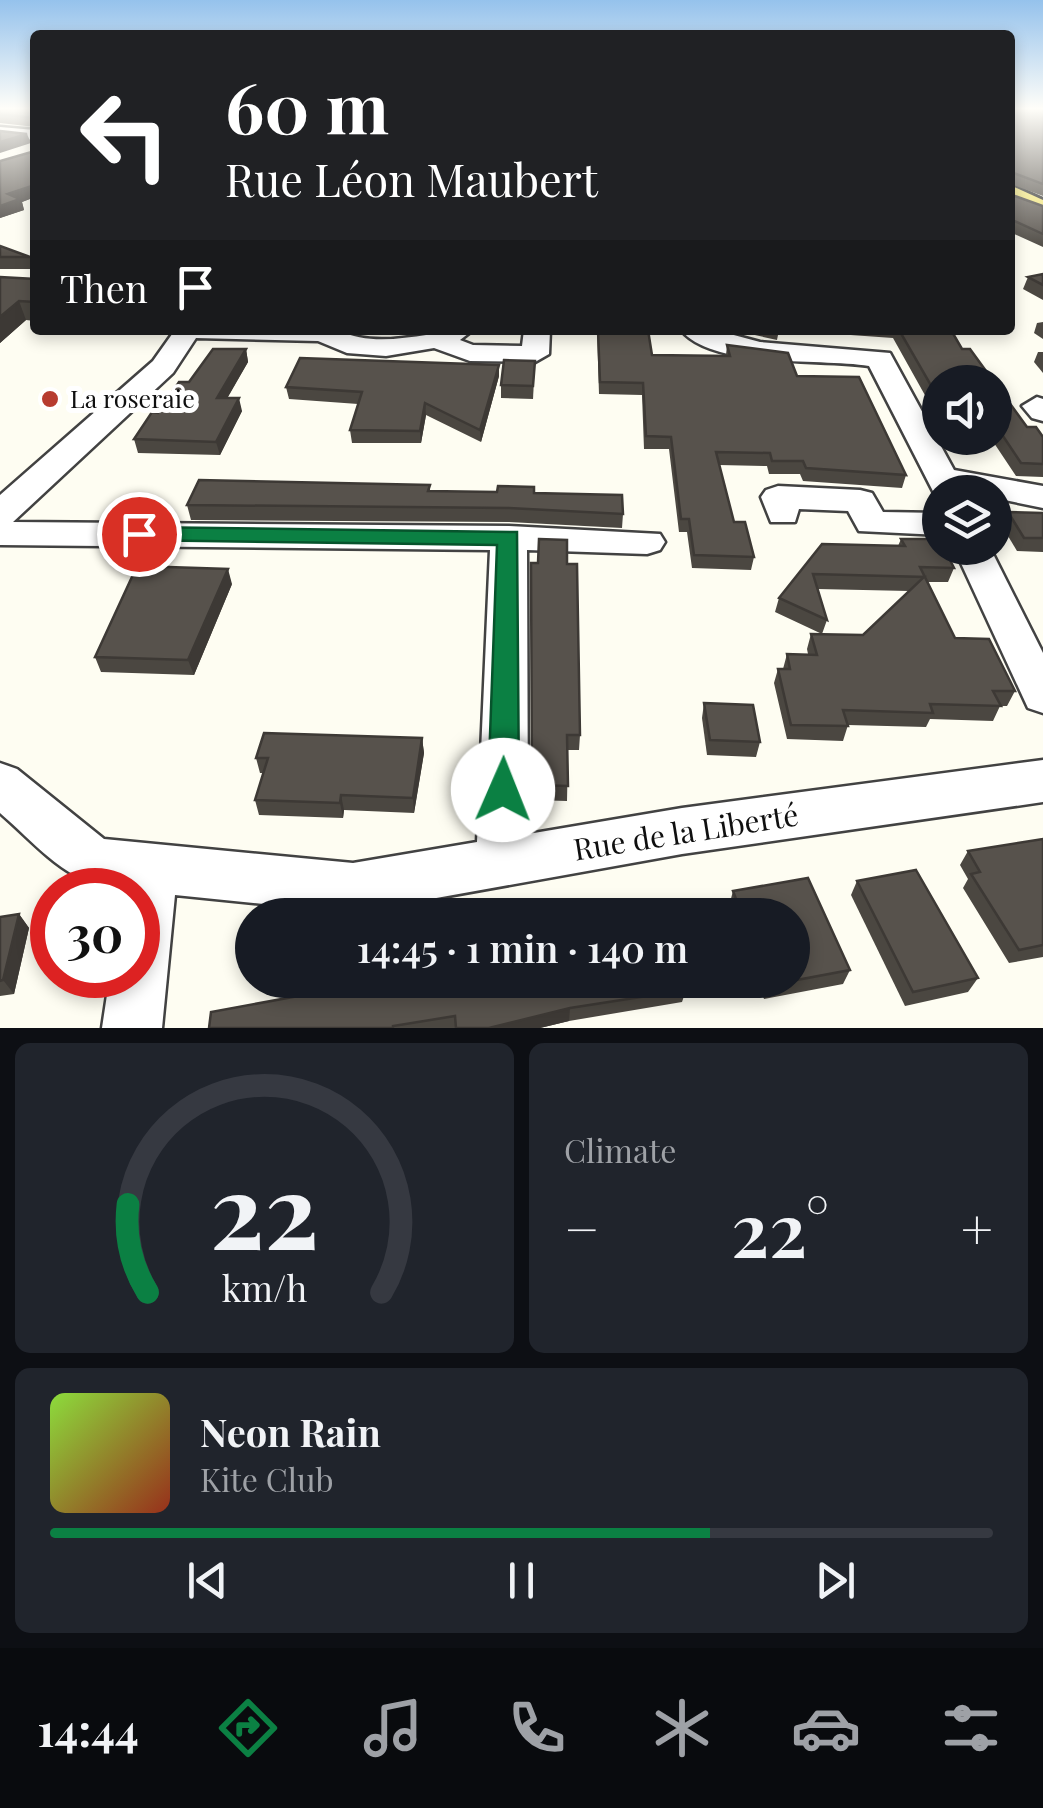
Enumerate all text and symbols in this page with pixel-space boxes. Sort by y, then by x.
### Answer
text: 60 m [225,58,389,152]
icon: left [60,70,190,200]
text: Rue Léon Maubert [225,148,598,208]
icon: arrive [168,260,223,315]
text: Then [60,262,148,313]
map controls [922,365,1012,565]
button: sound [922,365,1012,455]
place label: La roseraie [70,381,195,414]
marker: La roseraie [39,388,61,410]
button: layers [922,475,1012,565]
pin [97,492,182,577]
icon: arrive [112,507,167,562]
position arrow [451,738,555,842]
street label: Rue de la Liberté [570,794,801,869]
speed limit sign: 30 [30,868,160,998]
text: 14:45 · 1 min · 140 m [357,922,688,973]
text: Climate [564,1128,676,1171]
text: 22 [210,1137,319,1276]
text: 22° [731,1177,829,1277]
text: − [564,1190,600,1264]
text: + [961,1190,993,1264]
text: km/h [222,1263,307,1311]
text: Neon Rain [200,1406,381,1457]
text: Kite Club [200,1457,334,1500]
icon: previous [180,1553,235,1608]
icon: pause [494,1553,549,1608]
icon: next [808,1553,863,1608]
icon: directions [213,1693,283,1763]
icon: music [358,1693,428,1763]
icon: phone [502,1693,572,1763]
icon: climate [647,1693,717,1763]
icon: car [791,1693,861,1763]
icon: filters [936,1693,1006,1763]
text: 14:44 [37,1698,139,1758]

